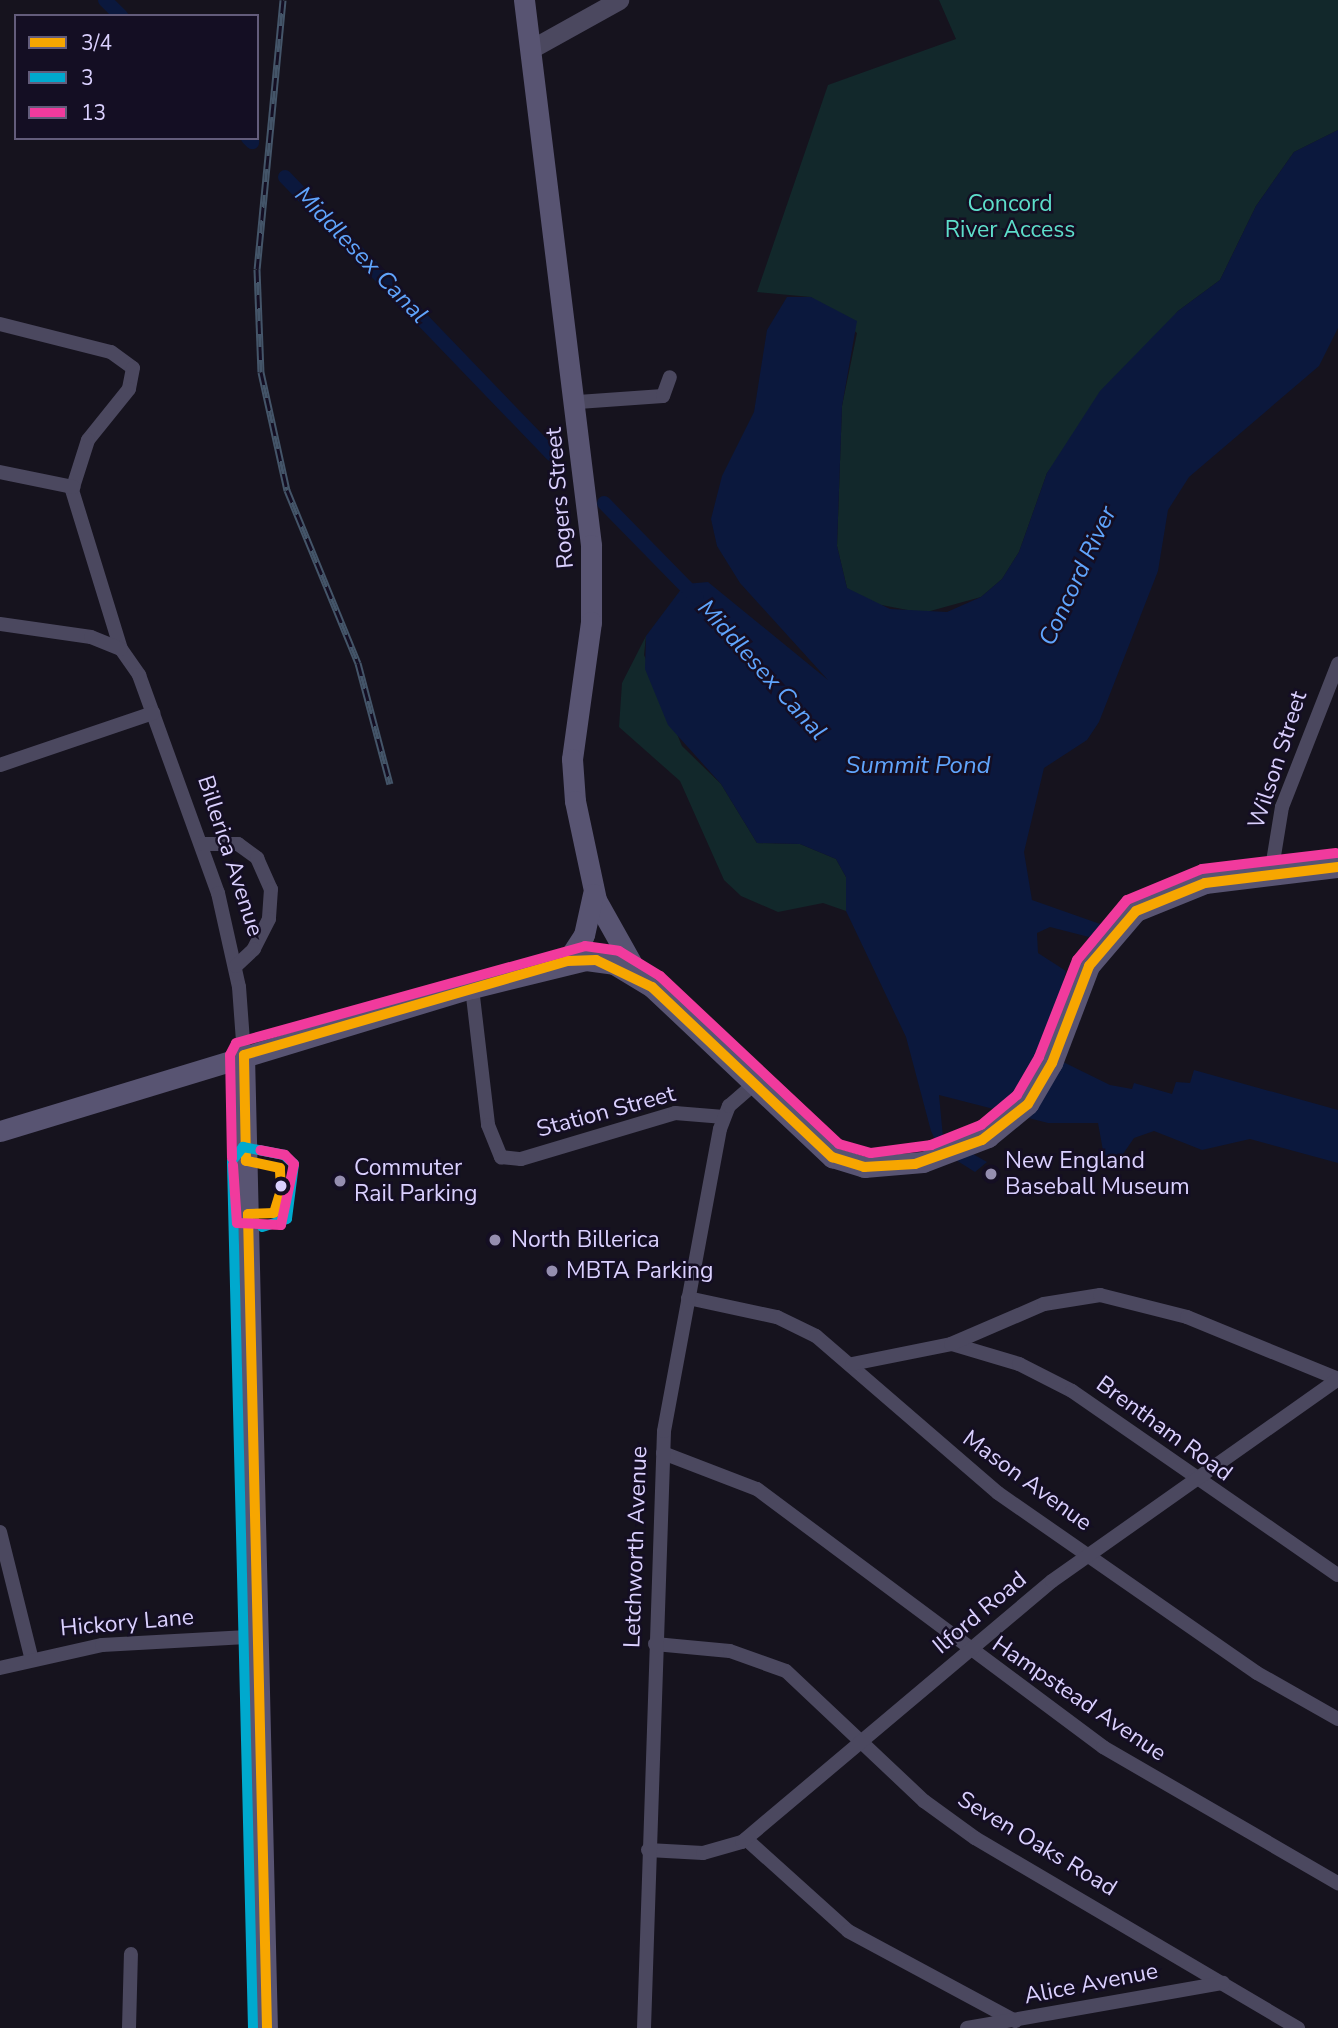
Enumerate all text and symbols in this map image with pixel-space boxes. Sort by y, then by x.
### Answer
legend [14,14,259,140]
text: 3/4 [81,29,112,57]
text: 3 [81,64,94,92]
text: 13 [81,99,106,127]
water label: Middlesex Canal [289,181,433,329]
park label: Concord River Access [945,190,1075,244]
street label: Rogers Street [540,426,580,570]
water label: Concord River [1033,502,1123,650]
water label: Middlesex Canal [691,594,833,746]
street label: Wilson Street [1243,688,1313,832]
water label: Summit Pond [845,752,991,780]
street label: Billerica Avenue [191,772,269,940]
street label: Station Street [534,1080,678,1144]
place label: New England Baseball Museum [1005,1147,1190,1201]
place label: Commuter Rail Parking [354,1154,477,1208]
marker: New England Baseball Museum [983,1166,999,1182]
marker: Commuter Rail Parking [332,1173,348,1189]
unlabelled marker [274,1179,288,1193]
place label: North Billerica [511,1226,660,1254]
marker: North Billerica [485,1230,505,1250]
place label: MBTA Parking [566,1257,714,1285]
marker: MBTA Parking [544,1263,560,1279]
street label: Brentham Road [1091,1370,1237,1488]
street label: Mason Avenue [957,1425,1097,1537]
street label: Letchworth Avenue [619,1445,653,1649]
street label: Ilford Road [928,1566,1032,1660]
street label: Hickory Lane [59,1603,195,1643]
street label: Hampstead Avenue [987,1631,1171,1767]
street label: Seven Oaks Road [952,1786,1122,1902]
street label: Alice Avenue [1022,1958,1160,2010]

